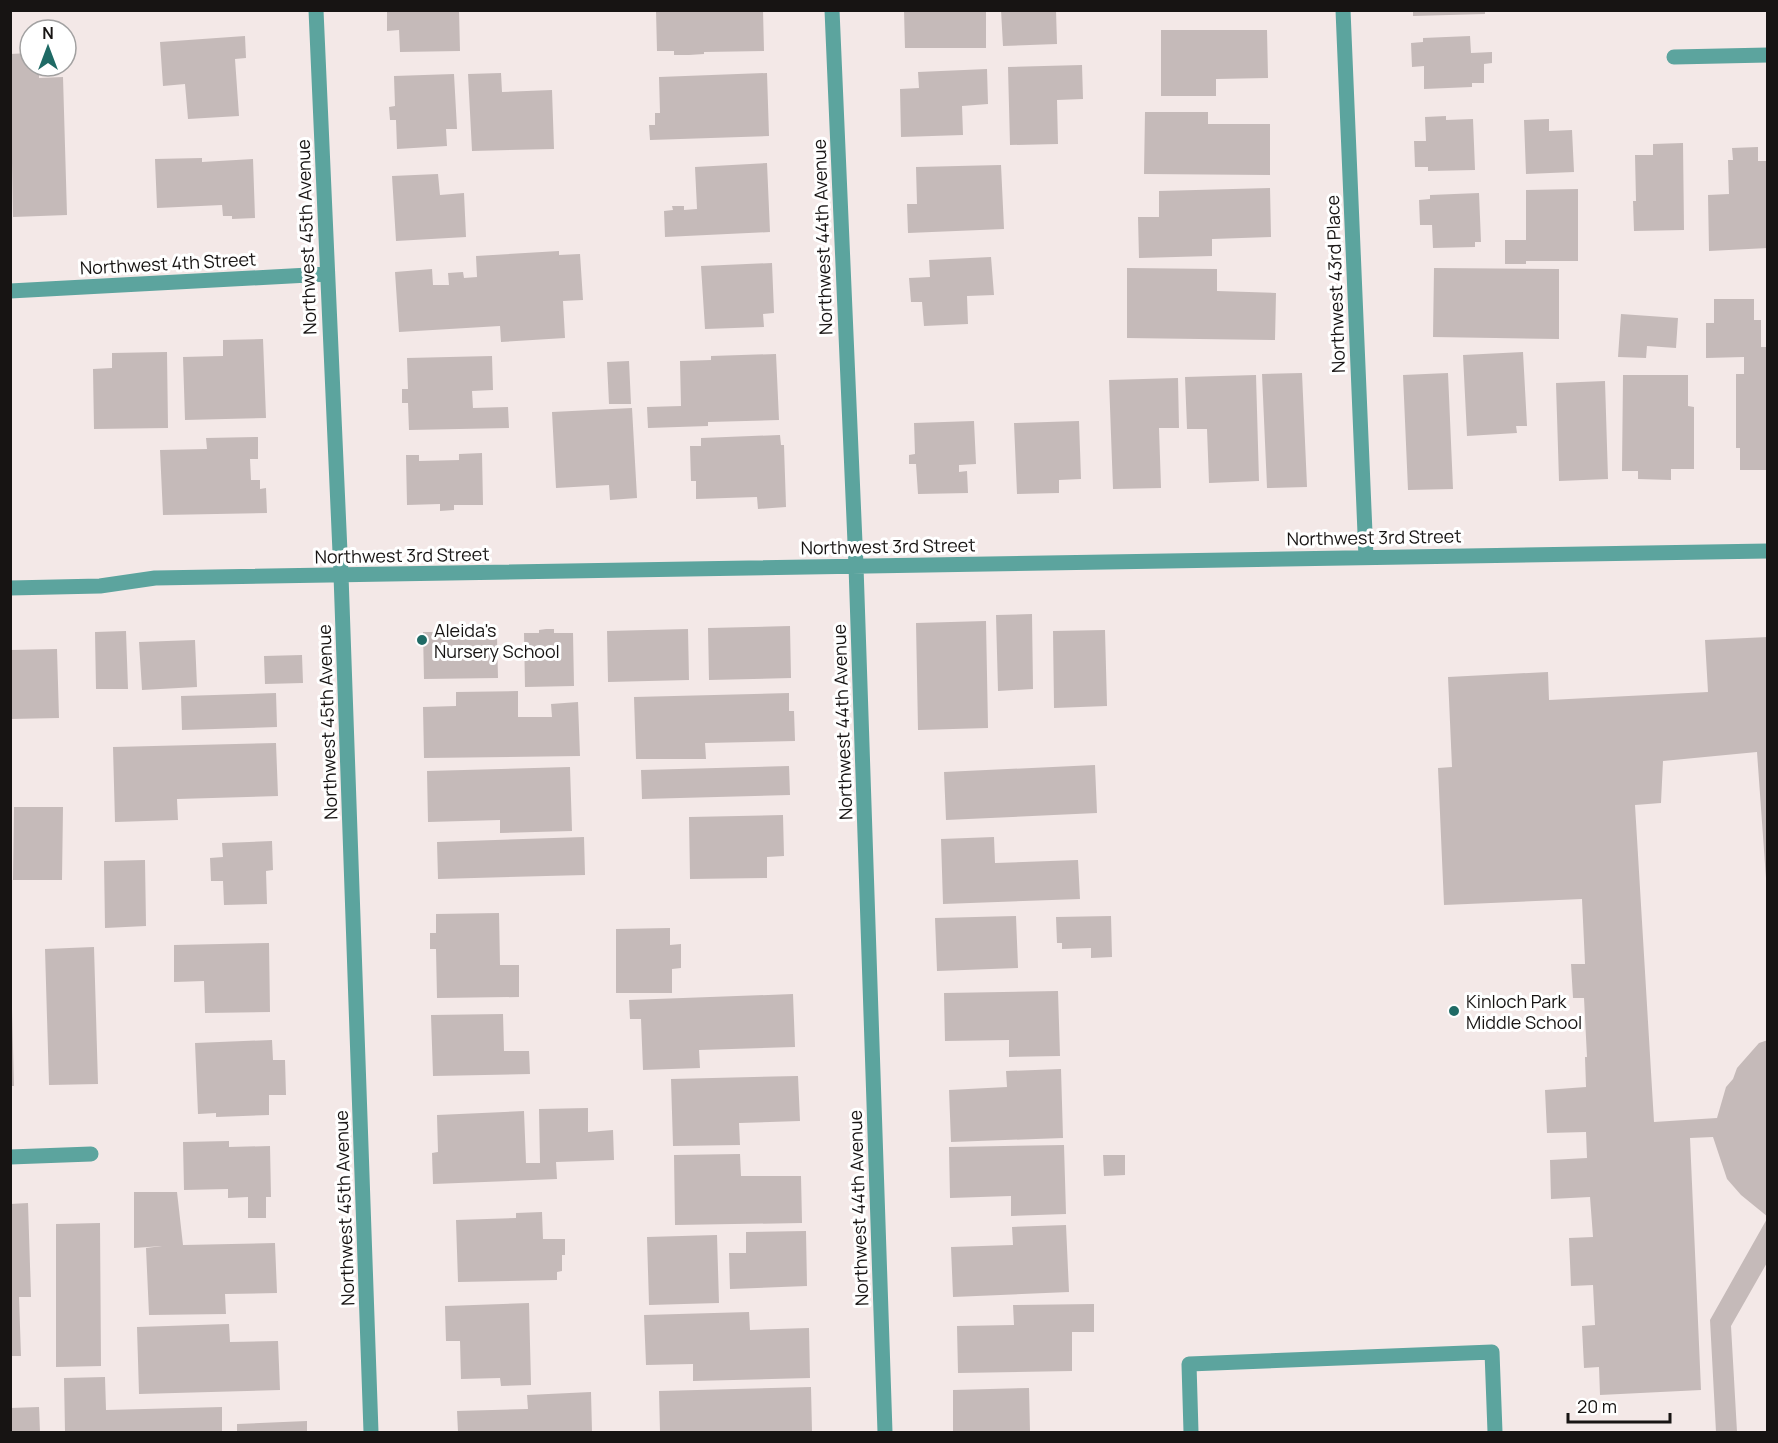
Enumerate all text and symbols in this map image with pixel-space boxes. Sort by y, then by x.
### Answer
north arrow [18,18,78,78]
text: N [42,22,54,44]
street label: Northwest 45th Avenue [291,139,321,335]
street label: Northwest 44th Avenue [807,139,837,335]
street label: Northwest 43rd Place [1320,195,1350,373]
street label: Northwest 4th Street [79,246,257,280]
street label: Northwest 3rd Street [1286,523,1462,551]
street label: Northwest 3rd Street [800,532,976,560]
street label: Northwest 3rd Street [314,541,490,569]
place label: Aleida's Nursery School [434,618,560,663]
street label: Northwest 45th Avenue [312,624,342,820]
street label: Northwest 44th Avenue [827,624,857,820]
marker: Aleida's Nursery School [415,633,429,647]
place label: Kinloch Park Middle School [1466,989,1582,1034]
marker: Kinloch Park Middle School [1447,1004,1461,1018]
street label: Northwest 45th Avenue [329,1110,359,1306]
street label: Northwest 44th Avenue [843,1110,873,1306]
scale bar [1568,1386,1670,1424]
text: 20 m [1577,1394,1617,1418]

